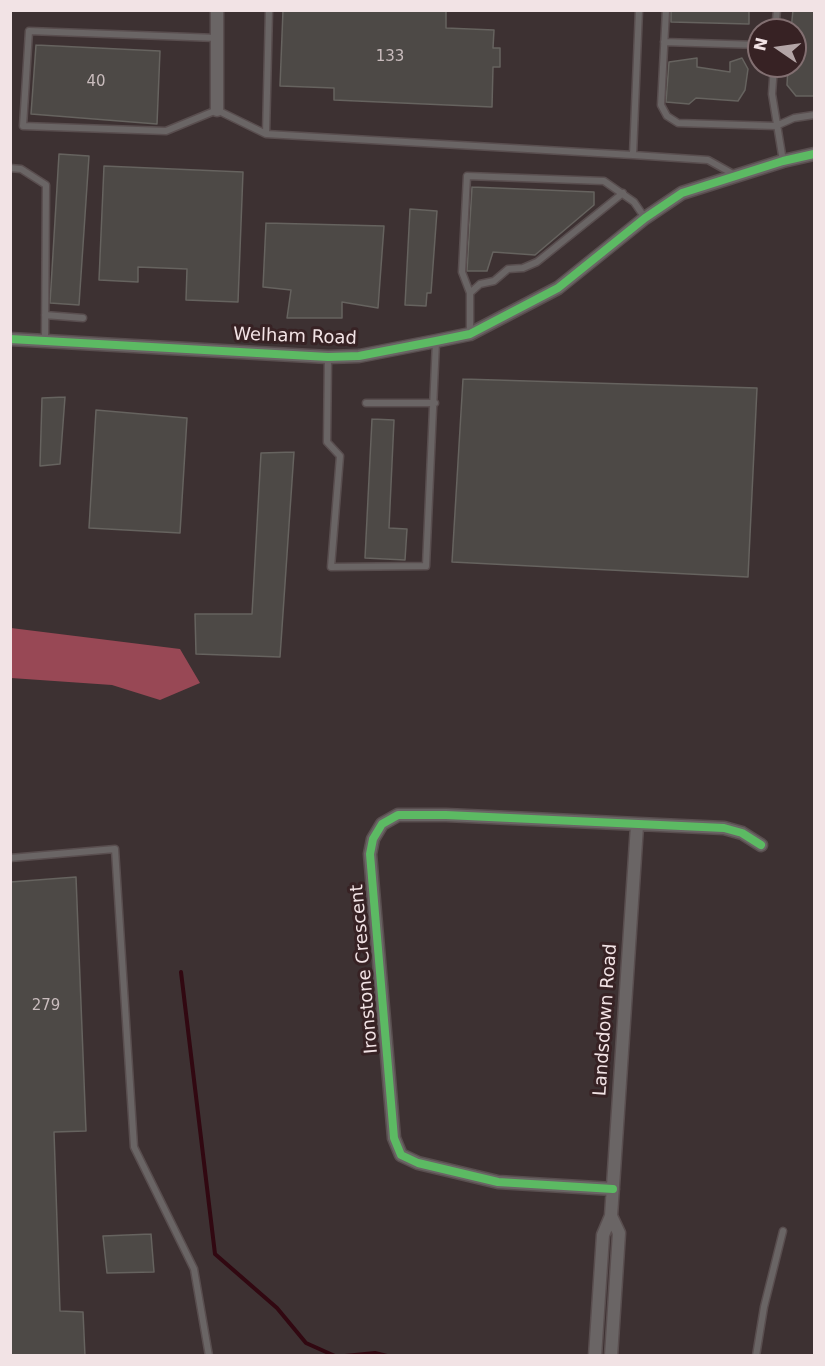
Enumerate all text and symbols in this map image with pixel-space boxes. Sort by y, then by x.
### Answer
north arrow [747,18,807,78]
text: N [750,36,772,53]
house number: 133 [376,48,404,66]
house number: 40 [86,73,106,91]
street label: Welham Road [233,324,357,350]
street label: Ironstone Crescent [347,883,383,1055]
street label: Landsdown Road [590,943,622,1097]
house number: 279 [32,997,60,1015]

